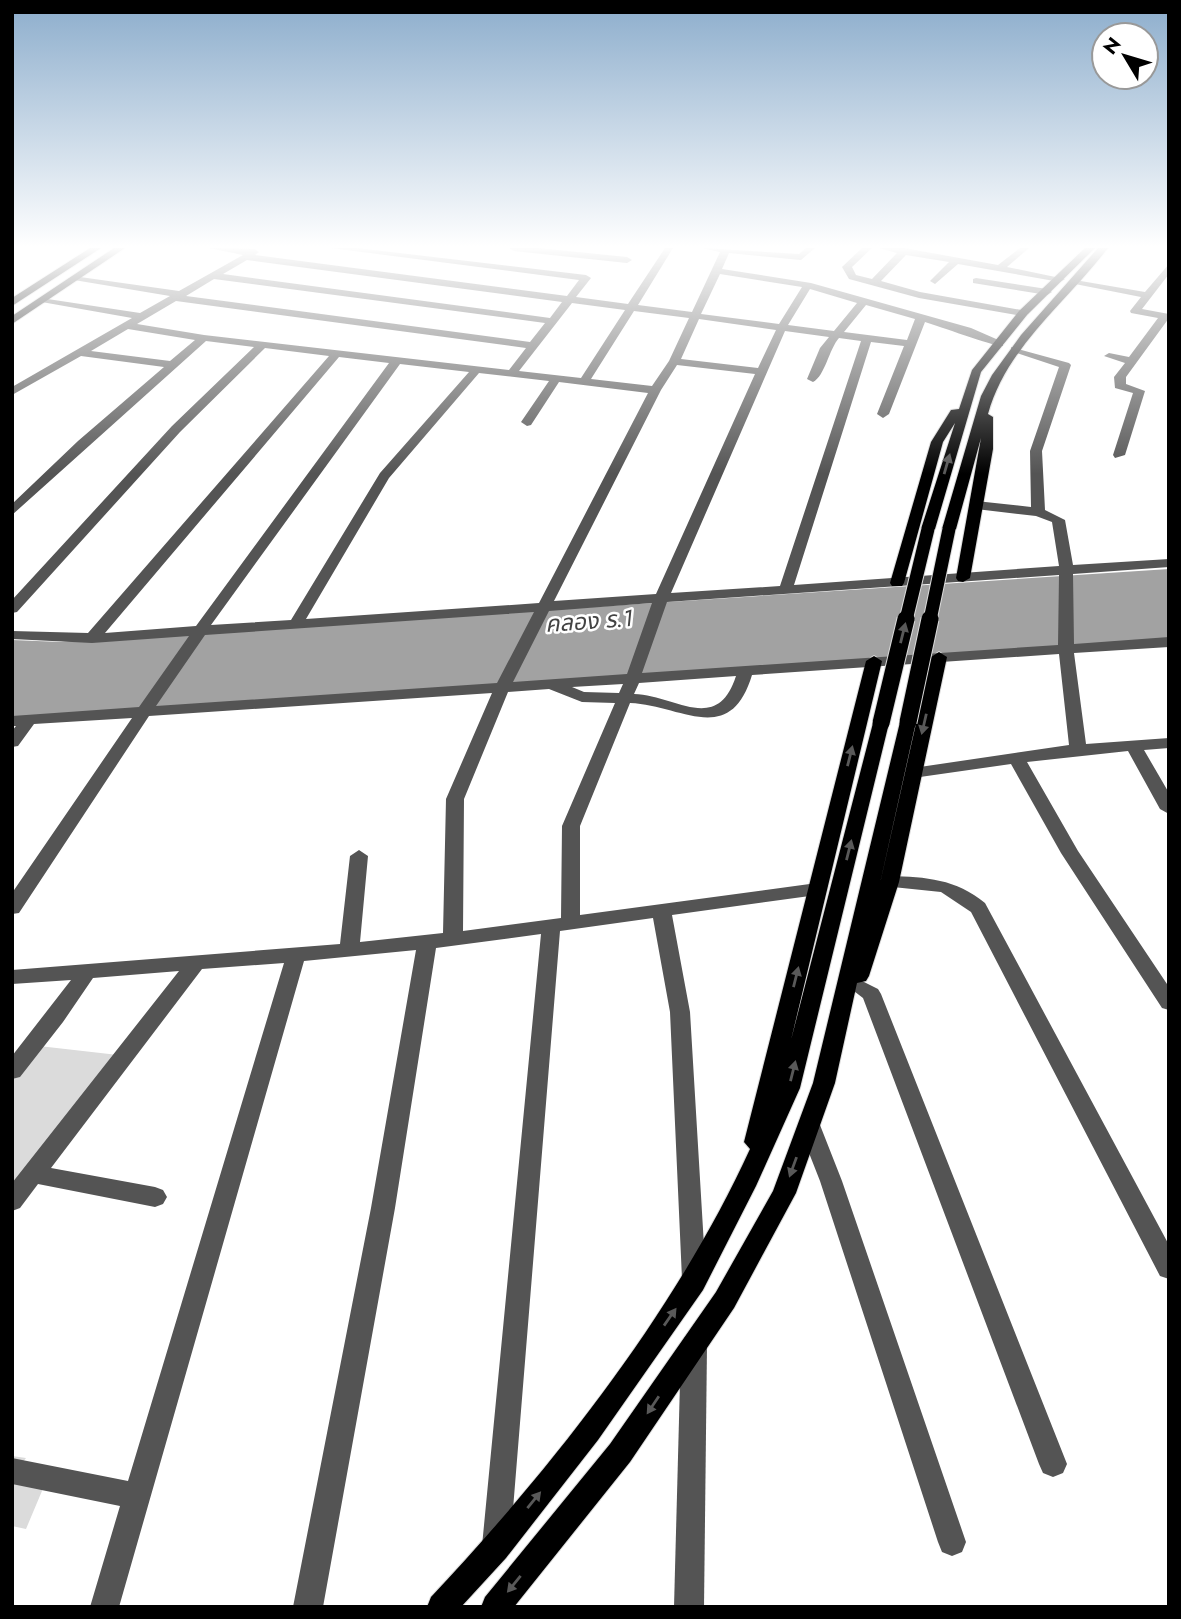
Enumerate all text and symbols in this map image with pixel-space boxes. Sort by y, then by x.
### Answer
north arrow [1090,21,1160,91]
text: N [1097,32,1127,60]
one-way arrow [943,453,953,474]
water label: คลอง ร.1 [544,601,634,641]
one-way arrow [898,622,909,644]
one-way arrow [919,713,930,735]
one-way arrow [845,745,856,767]
one-way arrow [844,839,855,861]
one-way arrow [790,966,801,988]
one-way arrow [788,1060,799,1082]
one-way arrow [787,1157,798,1178]
one-way arrow [663,1308,677,1326]
one-way arrow [647,1395,660,1414]
one-way arrow [527,1491,542,1509]
one-way arrow [507,1576,522,1593]

